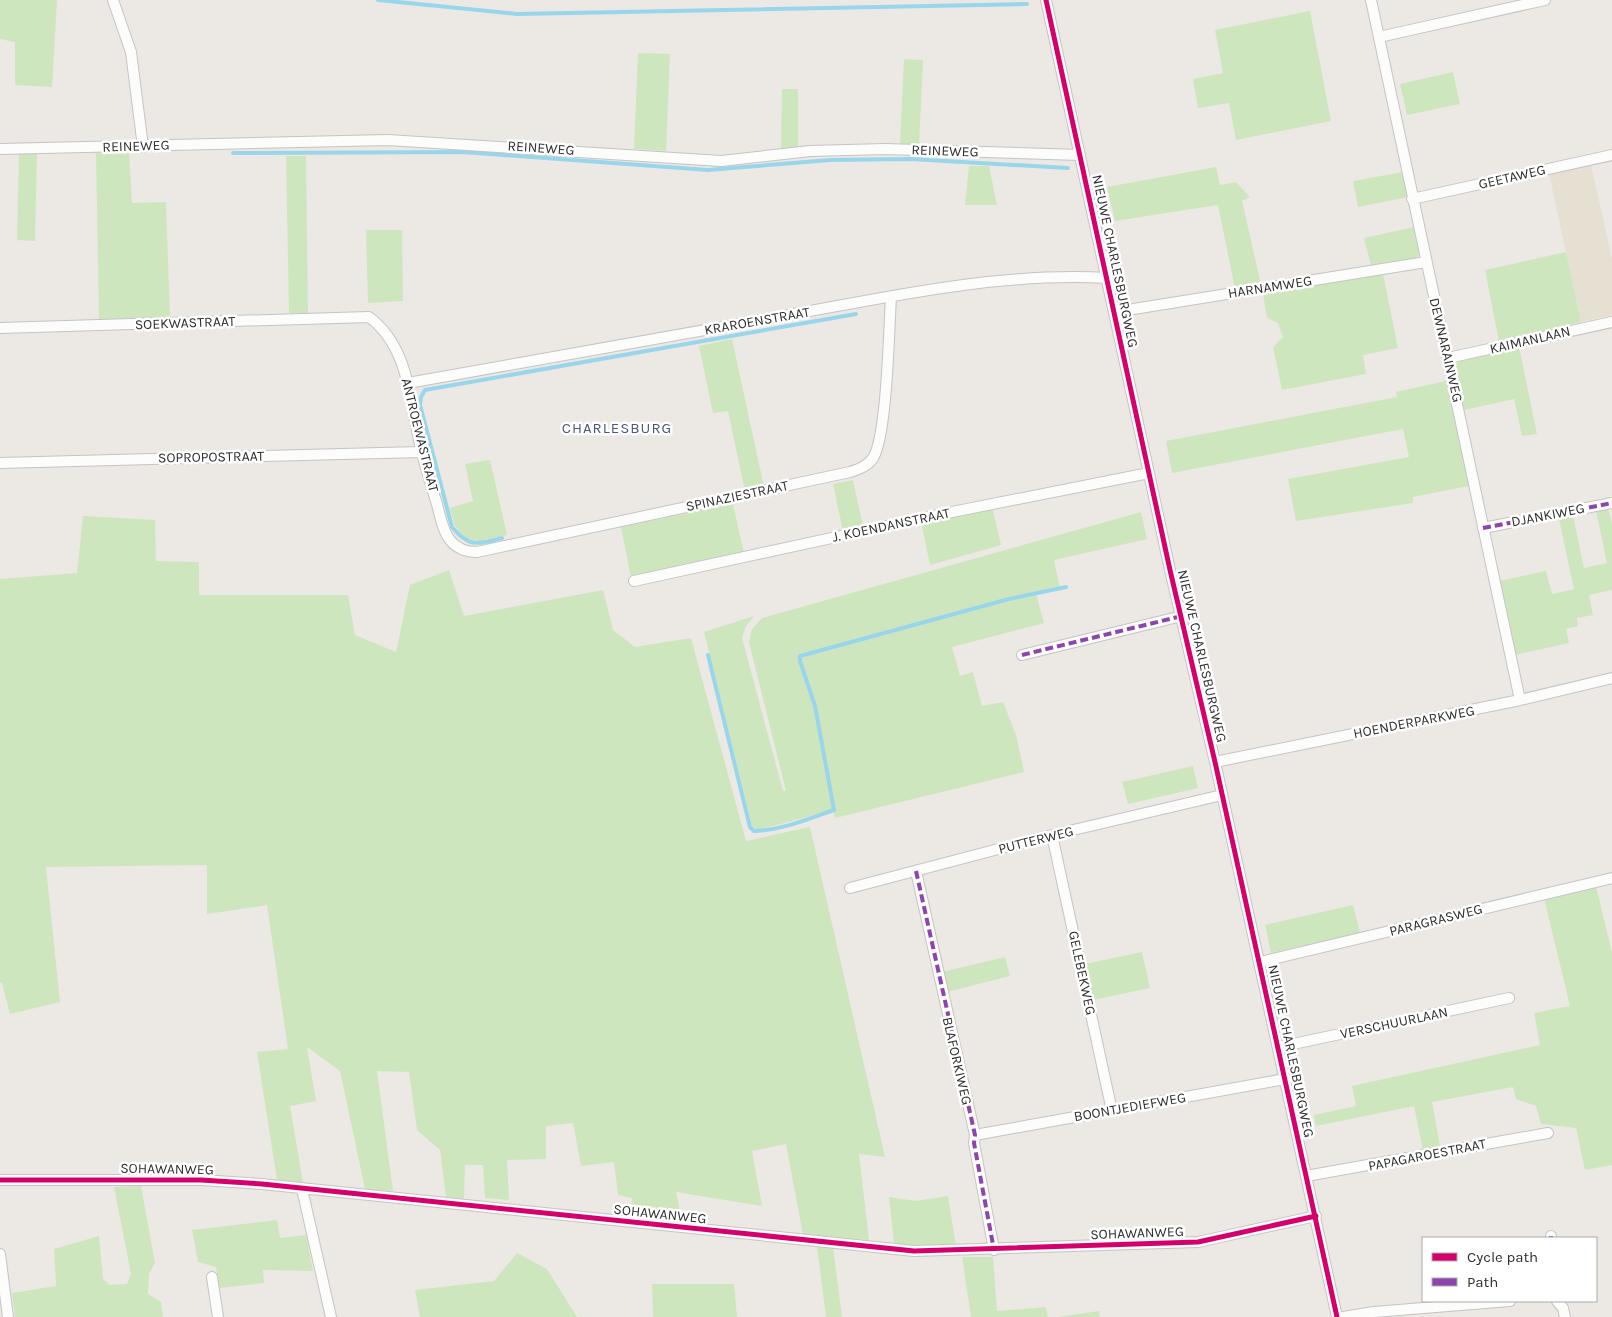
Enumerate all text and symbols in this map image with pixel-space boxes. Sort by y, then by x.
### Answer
street label: REINEWEG [102,136,170,156]
street label: REINEWEG [507,137,575,159]
street label: REINEWEG [911,141,979,161]
street label: GEETAWEG [1477,161,1547,193]
street label: NIEUWE CHARLESBURGWEG [1088,173,1142,349]
street label: HARNAMWEG [1227,272,1313,302]
street label: DEWNARAINWEG [1426,296,1466,404]
street label: KRAROENSTRAAT [703,303,811,339]
street label: SOEKWASTRAAT [134,313,236,333]
street label: KAIMANLAAN [1488,322,1572,358]
street label: ANTROEWASTRAAT [398,376,442,494]
district label: CHARLESBURG [562,419,672,437]
street label: SOPROPOSTRAAT [158,448,264,466]
street label: SPINAZIESTRAAT [684,477,790,515]
street label: DJANKIWEG [1510,500,1586,530]
street label: J. KOENDANSTRAAT [831,504,951,546]
street label: NIEUWE CHARLESBURGWEG [1174,568,1230,744]
street label: HOENDERPARKWEG [1352,702,1476,742]
street label: PUTTERWEG [997,822,1075,858]
street label: PARAGRASWEG [1388,900,1484,940]
street label: GELEBEKWEG [1065,929,1099,1017]
street label: NIEUWE CHARLESBURGWEG [1264,963,1318,1139]
street label: VERSCHUURLAAN [1339,1003,1449,1043]
street label: BLAFORKIWEG [939,1015,975,1107]
street label: BOONTJEDIEFWEG [1073,1089,1187,1125]
street label: PAPAGAROESTRAAT [1367,1135,1487,1175]
street label: SOHAWANWEG [120,1160,214,1178]
street label: SOHAWANWEG [613,1201,707,1227]
street label: SOHAWANWEG [1090,1223,1184,1243]
legend [1422,1237,1597,1302]
text: Cycle path [1467,1248,1538,1266]
text: Path [1467,1273,1498,1291]

